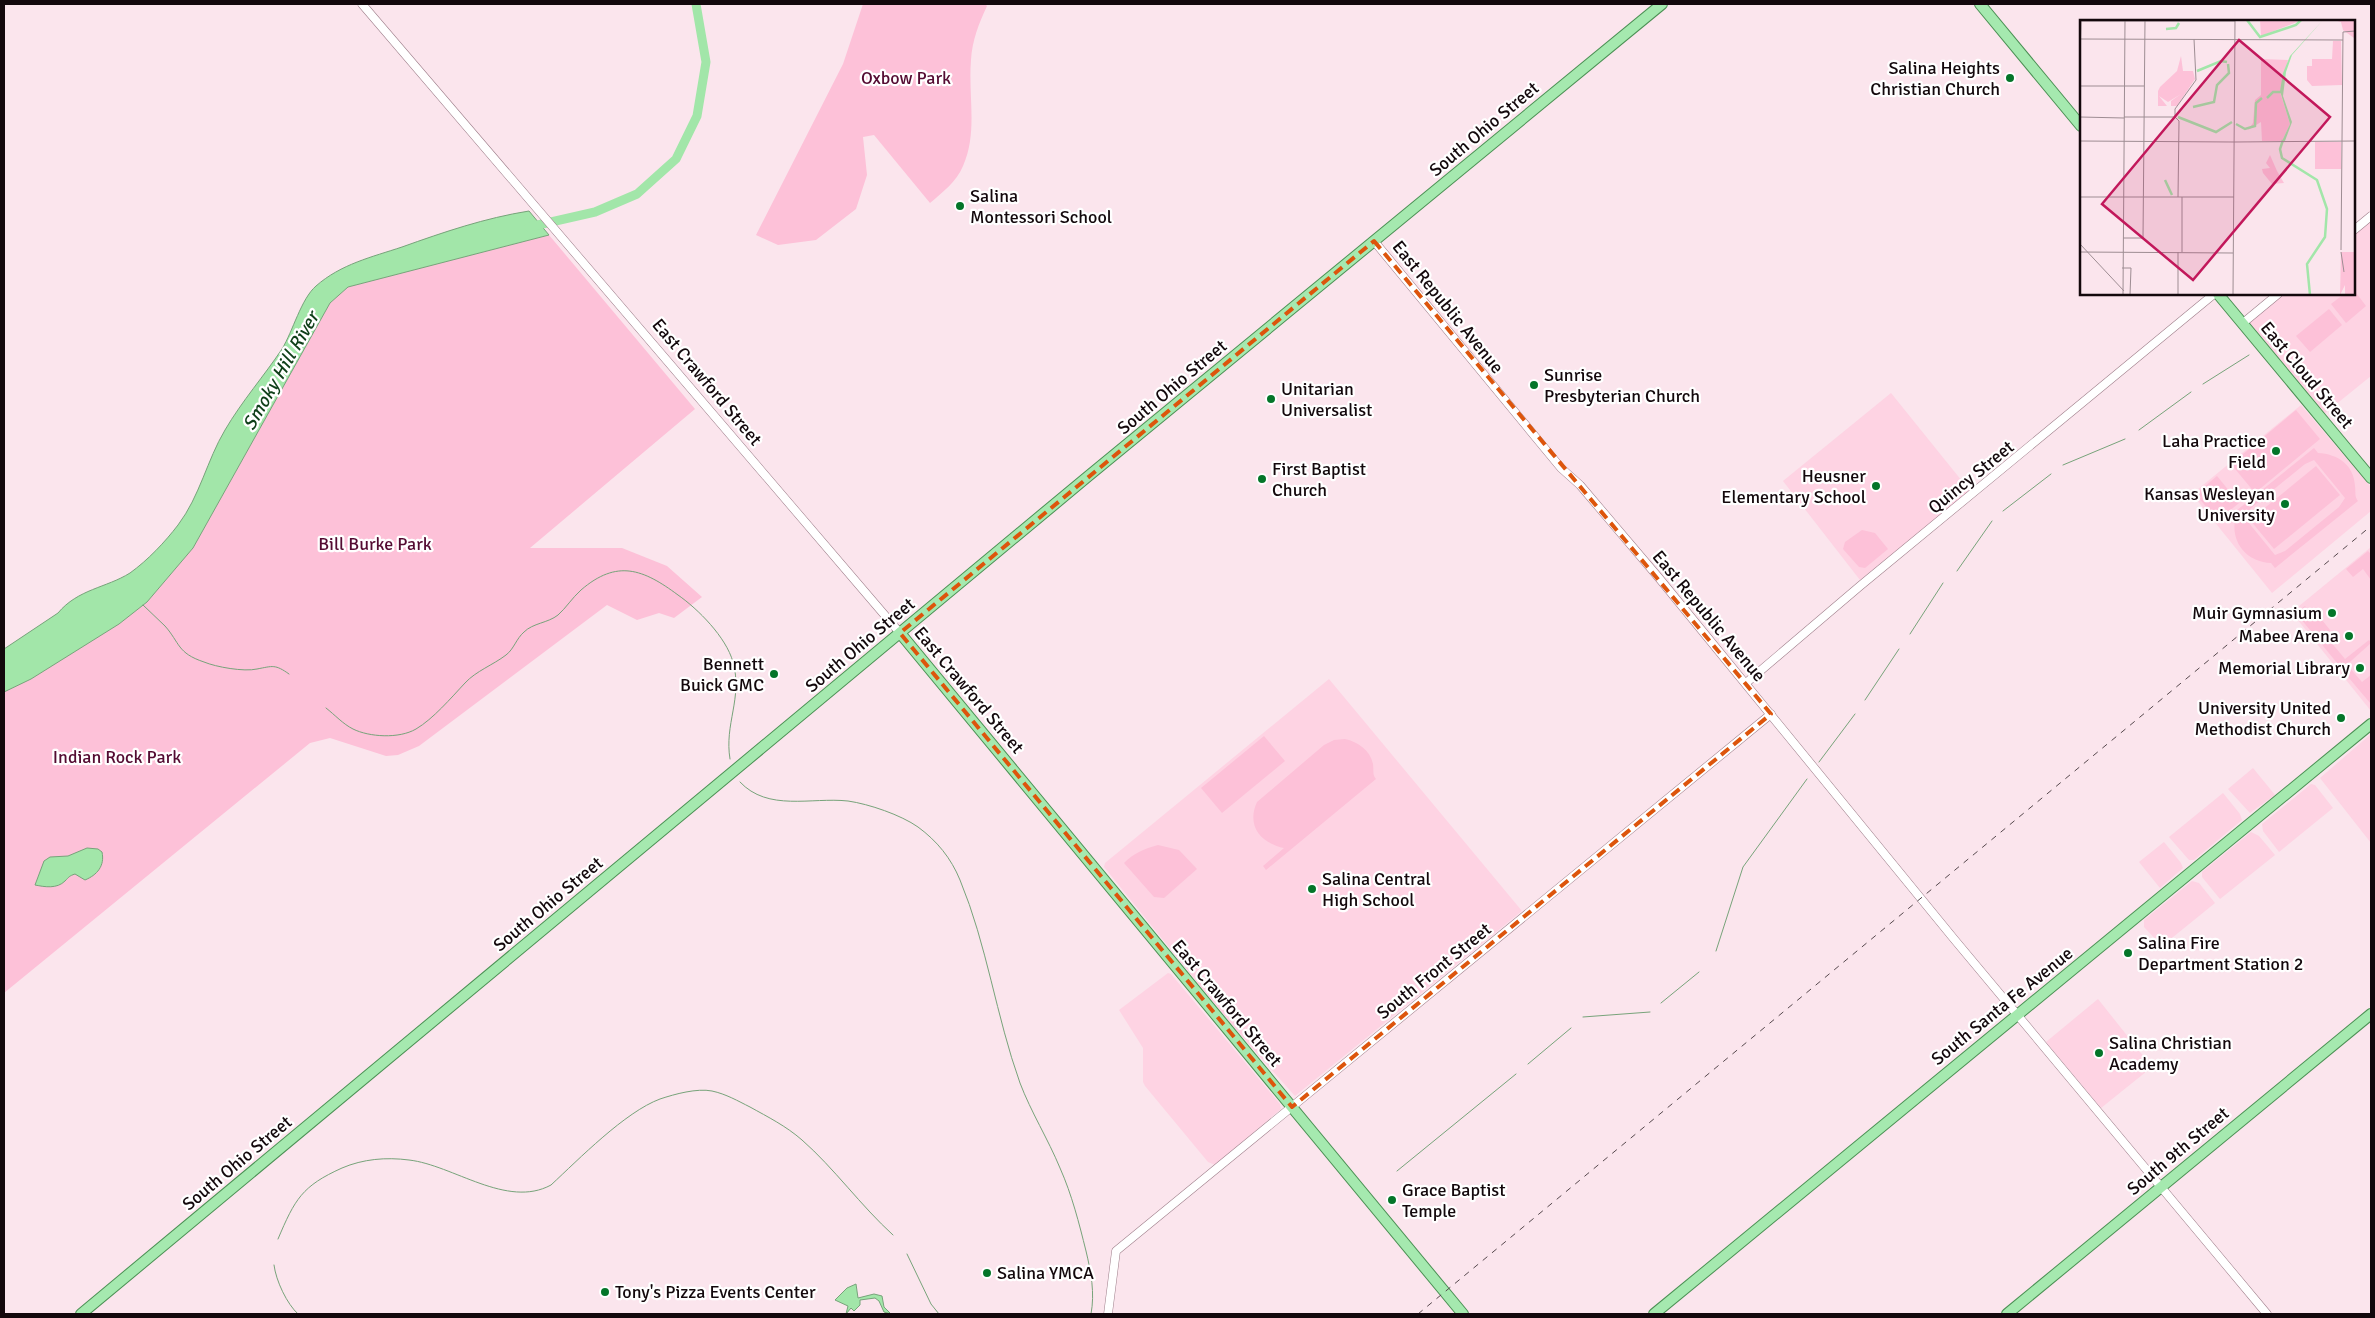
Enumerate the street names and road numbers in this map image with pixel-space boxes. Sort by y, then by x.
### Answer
street label: South Ohio Street [1425,77,1543,181]
street label: East Republic Avenue [1388,236,1508,378]
street label: East Crawford Street [647,314,767,450]
street label: East Cloud Street [2256,317,2358,433]
street label: South Ohio Street [1113,335,1231,439]
street label: Quincy Street [1924,436,2018,518]
street label: East Republic Avenue [1648,546,1770,686]
street label: South Ohio Street [801,593,919,697]
street label: East Crawford Street [909,622,1029,758]
street label: South Ohio Street [489,852,607,956]
street label: South Front Street [1372,918,1496,1024]
street label: East Crawford Street [1167,935,1287,1071]
street label: South Santa Fe Avenue [1927,942,2077,1070]
street label: South 9th Street [2123,1102,2233,1200]
street label: South Ohio Street [178,1111,296,1215]

